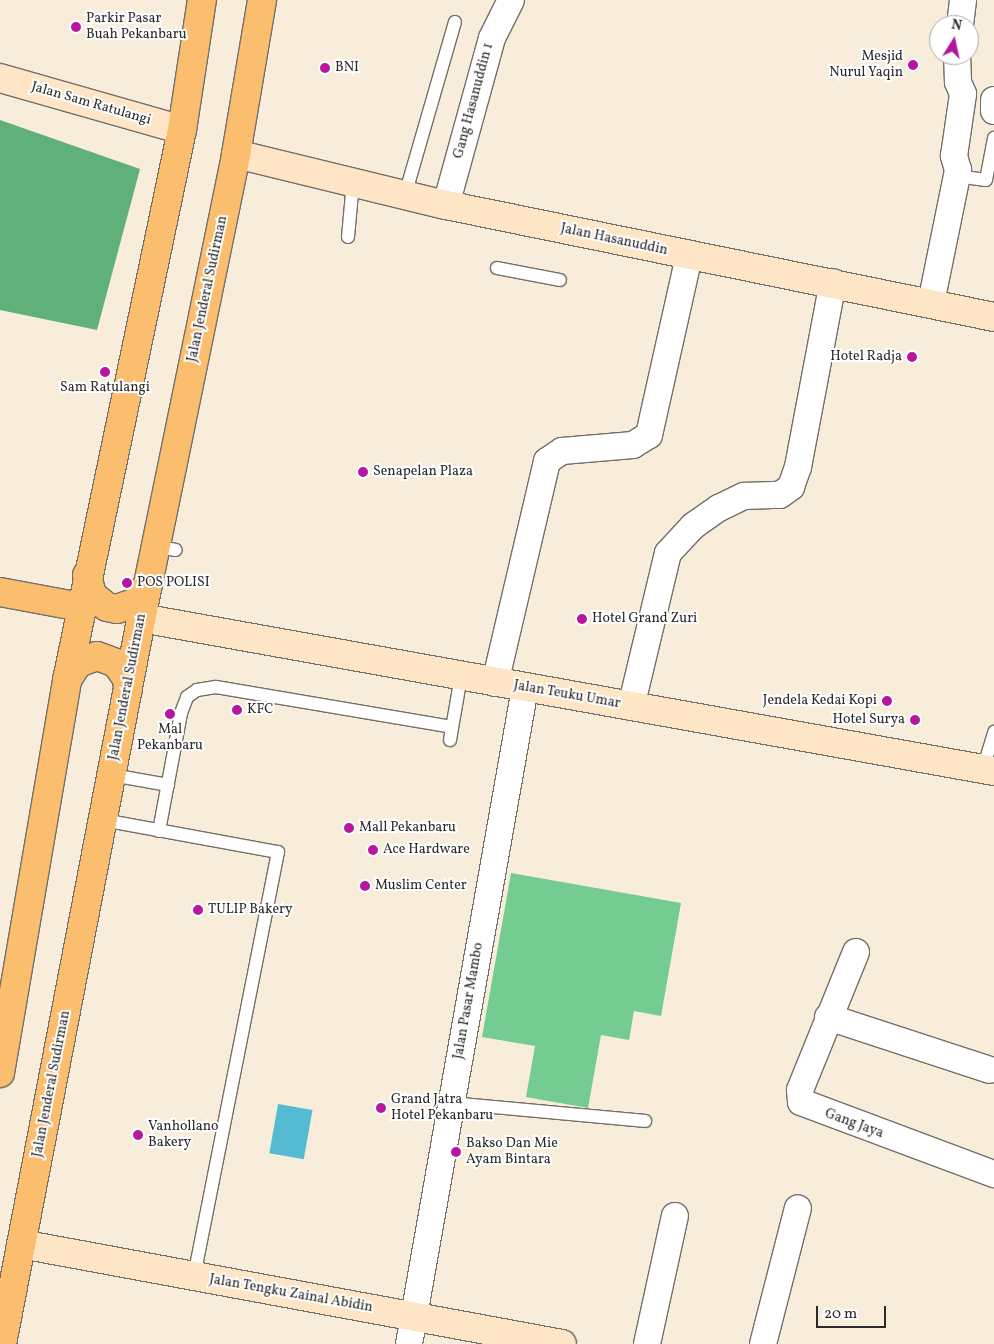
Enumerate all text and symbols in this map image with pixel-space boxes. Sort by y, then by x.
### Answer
place label: Parkir Pasar Buah Pekanbaru [86,11,187,44]
north arrow [929,15,979,65]
text: N [950,15,963,36]
marker: Parkir Pasar Buah Pekanbaru [70,21,82,33]
street label: Gang Hasanuddin 1 [451,41,497,161]
place label: Mesjid Nurul Yaqin [829,49,903,82]
marker: Mesjid Nurul Yaqin [907,59,919,71]
place label: BNI [335,60,359,76]
marker: BNI [319,62,331,74]
street label: Jalan Sam Ratulangi [29,79,153,129]
street label: Jalan Jenderal Sudirman [184,214,232,364]
street label: Jalan Hasanuddin [559,220,669,260]
place label: Hotel Radja [830,349,902,365]
marker: Hotel Radja [906,351,918,363]
marker: Sam Ratulangi [99,366,111,378]
place label: Sam Ratulangi [60,380,150,396]
place label: Senapelan Plaza [373,464,473,480]
marker: Senapelan Plaza [357,466,369,478]
place label: POS POLISI [137,575,210,591]
marker: POS POLISI [121,577,133,589]
place label: Hotel Grand Zuri [592,611,697,627]
street label: Jalan Jenderal Sudirman [106,612,150,762]
marker: Hotel Grand Zuri [576,613,588,625]
street label: Jalan Teuku Umar [512,677,622,713]
place label: Jendela Kedai Kopi [763,693,877,709]
marker: Jendela Kedai Kopi [881,695,893,707]
place label: KFC [247,702,273,718]
marker: KFC [231,704,243,716]
marker: Mal Pekanbaru [164,708,176,720]
place label: Hotel Surya [833,712,905,728]
marker: Hotel Surya [909,714,921,726]
place label: Mal Pekanbaru [137,722,203,754]
place label: Mall Pekanbaru [359,820,456,836]
marker: Mall Pekanbaru [343,822,355,834]
place label: Ace Hardware [383,842,470,858]
marker: Ace Hardware [367,844,379,856]
place label: Muslim Center [375,878,467,894]
marker: Muslim Center [359,880,371,892]
place label: TULIP Bakery [208,902,293,918]
marker: TULIP Bakery [192,904,204,916]
street label: Jalan Pasar Mambo [450,941,488,1061]
street label: Jalan Jenderal Sudirman [30,1009,74,1159]
place label: Grand Jatra Hotel Pekanbaru [391,1092,493,1124]
marker: Grand Jatra Hotel Pekanbaru [375,1102,387,1114]
street label: Gang Jaya [822,1106,886,1142]
place label: Vanhollano Bakery [148,1119,218,1152]
marker: Vanhollano Bakery [132,1129,144,1141]
place label: Bakso Dan Mie Ayam Bintara [466,1136,558,1168]
marker: Bakso Dan Mie Ayam Bintara [450,1146,462,1158]
street label: Jalan Tengku Zainal Abidin [208,1271,374,1317]
scale bar [819,1296,889,1328]
text: 20 m [824,1304,857,1325]

